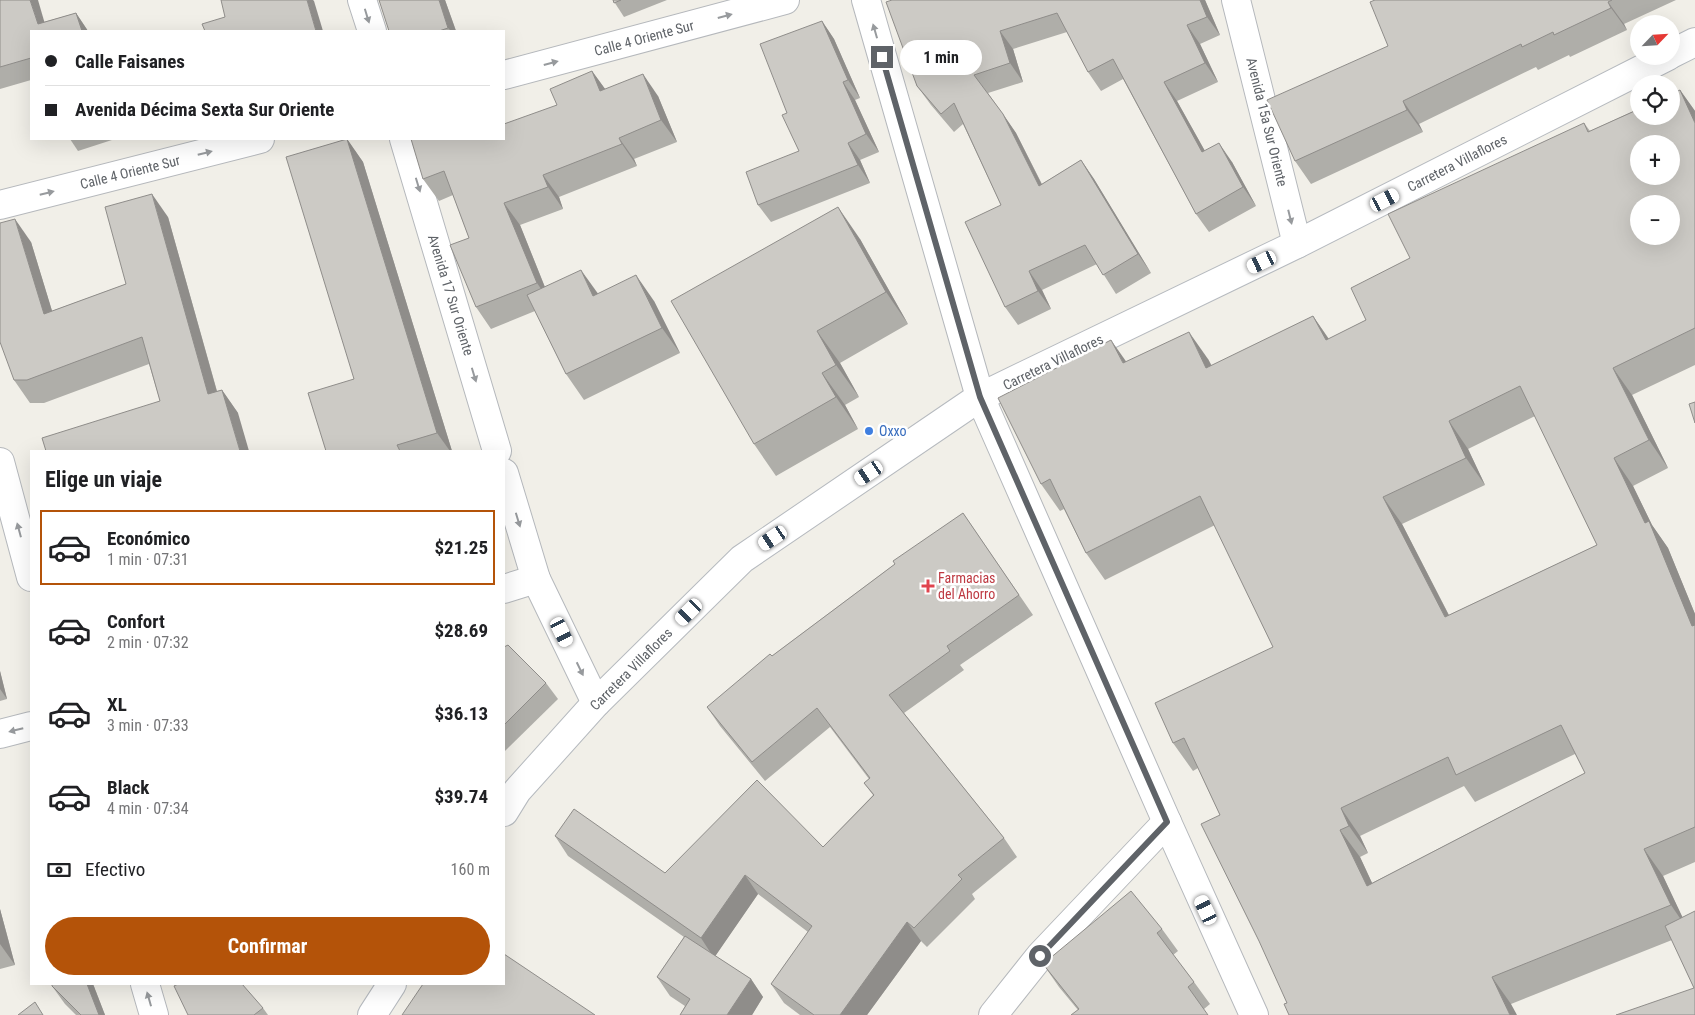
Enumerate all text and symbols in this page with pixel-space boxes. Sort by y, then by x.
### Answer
one-way arrow [364,8,372,23]
one-way arrow [717,12,732,20]
north arrow [1630,15,1680,65]
map controls [1630,15,1680,245]
street label: Calle 4 Oriente Sur [592,17,696,59]
one-way arrow [870,23,878,38]
callout: 1 min [900,40,982,74]
route end [871,46,893,68]
text: 1 min [923,48,959,67]
text: Calle Faisanes [75,50,185,73]
street label: Avenida 15a Sur Oriente [1243,56,1291,189]
one-way arrow [543,58,558,66]
button: locate [1630,75,1680,125]
text: Avenida Décima Sexta Sur Oriente [75,98,334,121]
street label: Carretera Villaflores [1405,131,1509,195]
button: + [1630,135,1680,185]
one-way arrow [197,148,212,156]
street label: Calle 4 Oriente Sur [78,152,182,192]
one-way arrow [415,178,423,193]
car [1368,187,1401,213]
one-way arrow [40,188,55,196]
button: − [1630,195,1680,245]
one-way arrow [1286,210,1294,225]
street label: Avenida 17 Sur Oriente [425,233,477,358]
car [1245,249,1278,275]
street label: Carretera Villaflores [1000,331,1106,393]
one-way arrow [471,367,479,382]
place label: Oxxo [879,423,907,439]
marker: Oxxo [863,425,875,437]
car [852,458,885,488]
text: Elige un viaje [45,467,162,492]
one-way arrow [514,512,522,527]
one-way arrow [14,523,22,538]
car [756,523,789,553]
icon: car [47,525,92,570]
text: Económico [107,527,190,550]
text: $21.25 [434,536,488,559]
text: 1 min · 07:31 [107,550,189,569]
place label: Farmacias del Ahorro [938,570,996,602]
marker: Farmacias del Ahorro [922,580,934,592]
car [673,596,704,628]
icon: car [47,608,92,653]
text: Confort [107,610,165,633]
car [548,615,575,649]
text: $28.69 [434,619,488,642]
street label: Carretera Villaflores [587,625,675,713]
text: 2 min · 07:32 [107,633,189,652]
one-way arrow [576,662,584,676]
icon: car [47,691,92,736]
text: XL [107,693,127,716]
text: $36.13 [434,702,488,725]
text: 3 min · 07:33 [107,716,189,735]
one-way arrow [8,726,23,734]
icon: car [47,774,92,819]
text: Black [107,776,149,799]
text: $39.74 [434,785,488,808]
text: 4 min · 07:34 [107,799,189,818]
icon: cash [45,856,73,884]
text: Efectivo [85,858,145,881]
text: 160 m [451,860,490,879]
car [1192,893,1219,927]
button: Confirmar [45,917,490,975]
route start [1029,945,1051,967]
one-way arrow [145,992,153,1007]

